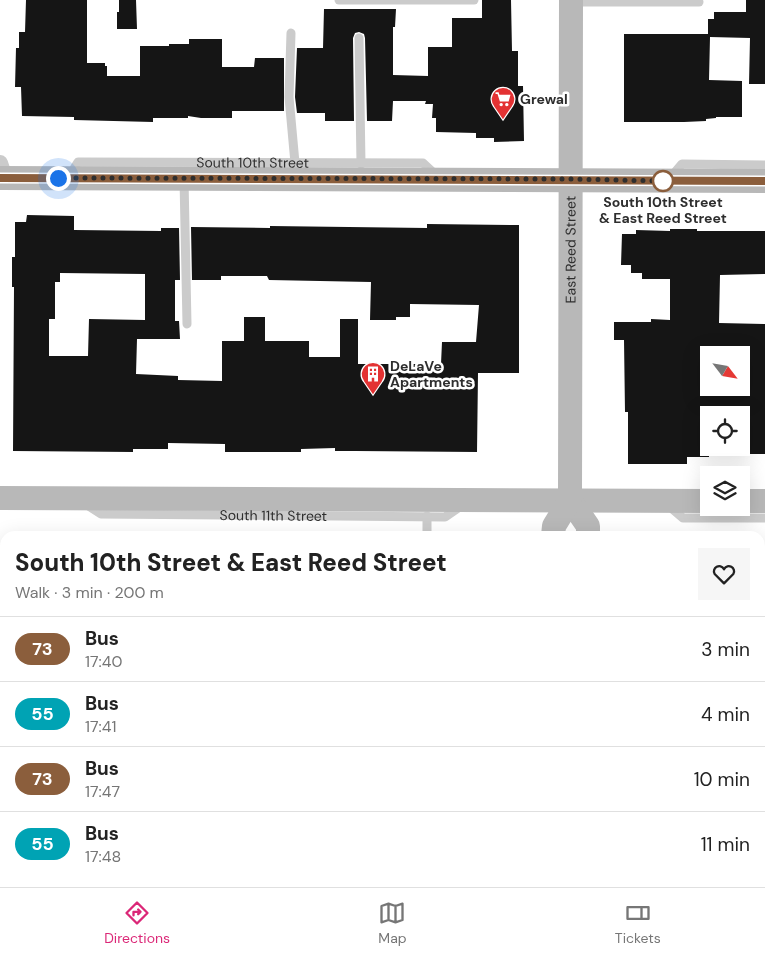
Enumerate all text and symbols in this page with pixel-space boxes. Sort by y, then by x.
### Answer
supermarket icon: Grewal [490,86,516,120]
place label: Grewal [520,90,568,108]
street label: South 10th Street [196,153,309,172]
your location [46,166,71,191]
marker: South 10th Street & East Reed Street [652,170,674,192]
place label: South 10th Street & East Reed Street [599,193,727,227]
street label: East Reed Street [561,196,580,303]
north arrow [700,346,750,396]
map controls [700,346,750,516]
place label: DeLaVe Apartments [390,357,473,391]
building icon: DeLaVe Apartments [360,361,386,395]
button: locate [700,406,750,456]
button: layers [700,466,750,516]
street label: South 11th Street [220,506,327,525]
text: South 10th Street & East Reed Street [15,547,447,578]
button: heart [698,548,750,600]
text: Walk · 3 min · 200 m [15,582,164,603]
text: Bus [85,626,119,651]
text: 73 [32,637,53,661]
text: 3 min [701,637,750,662]
text: 17:40 [85,651,122,672]
text: Bus [85,691,119,716]
text: 55 [31,702,54,726]
text: 4 min [701,702,750,727]
text: 17:41 [85,716,116,737]
text: Bus [85,756,119,781]
text: 73 [32,767,53,791]
text: 10 min [694,767,750,792]
text: 17:47 [85,781,120,802]
text: Bus [85,821,119,846]
text: 55 [31,832,54,856]
text: 11 min [701,832,750,857]
text: 17:48 [85,846,121,867]
tab: Directions [104,899,170,947]
tab: Map [378,899,407,947]
tab: Tickets [615,899,661,947]

